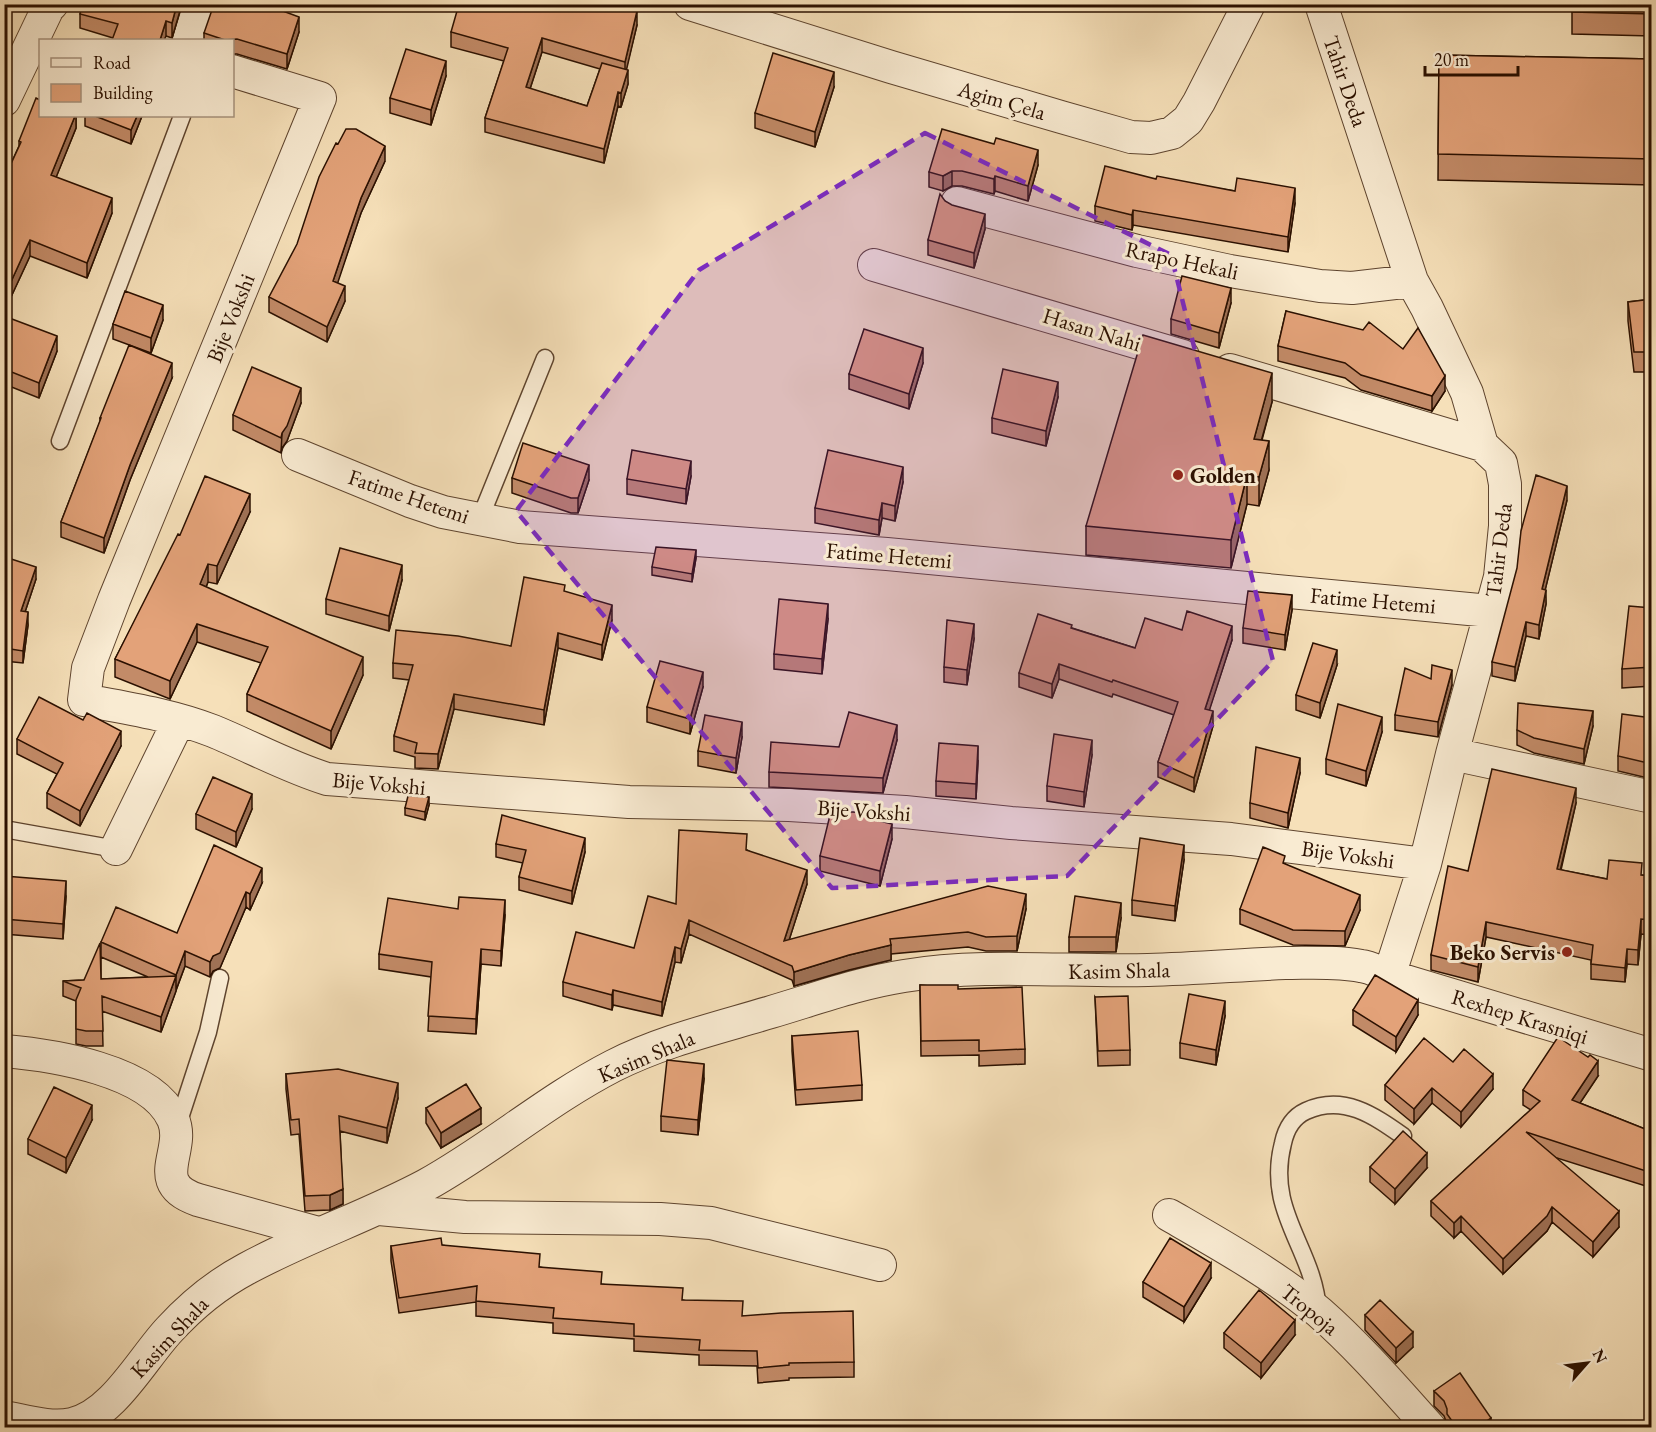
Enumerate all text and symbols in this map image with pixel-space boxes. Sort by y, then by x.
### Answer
street label: Tahir Deda [1316,32,1375,131]
legend [39,39,234,117]
scale bar [1425,39,1518,77]
text: 20 m [1434,48,1469,71]
text: Road [93,51,132,74]
street label: Agim Çela [954,74,1049,127]
text: Building [93,81,153,104]
street label: Rrapo Hekali [1123,234,1241,287]
street label: Bije Vokshi [199,269,261,367]
street label: Hasan Nahi [1039,301,1145,358]
place label: Golden [1190,461,1256,490]
street label: Fatime Hetemi [344,462,473,531]
marker: Golden [1171,468,1185,482]
street label: Tahir Deda [1478,501,1519,599]
street label: Fatime Hetemi [825,536,953,575]
street label: Fatime Hetemi [1309,581,1437,620]
street label: Bije Vokshi [331,765,427,802]
street label: Bije Vokshi [816,793,912,828]
street label: Bije Vokshi [1300,834,1396,875]
place label: Beko Servis [1450,938,1555,967]
marker: Beko Servis [1560,945,1574,959]
street label: Kasim Shala [1068,955,1171,986]
street label: Rexhep Krasniqi [1448,982,1592,1051]
street label: Kasim Shala [594,1023,699,1090]
street label: Tropoja [1275,1277,1345,1342]
street label: Kasim Shala [124,1290,215,1385]
north arrow [1557,1333,1617,1393]
text: N [1587,1346,1612,1367]

